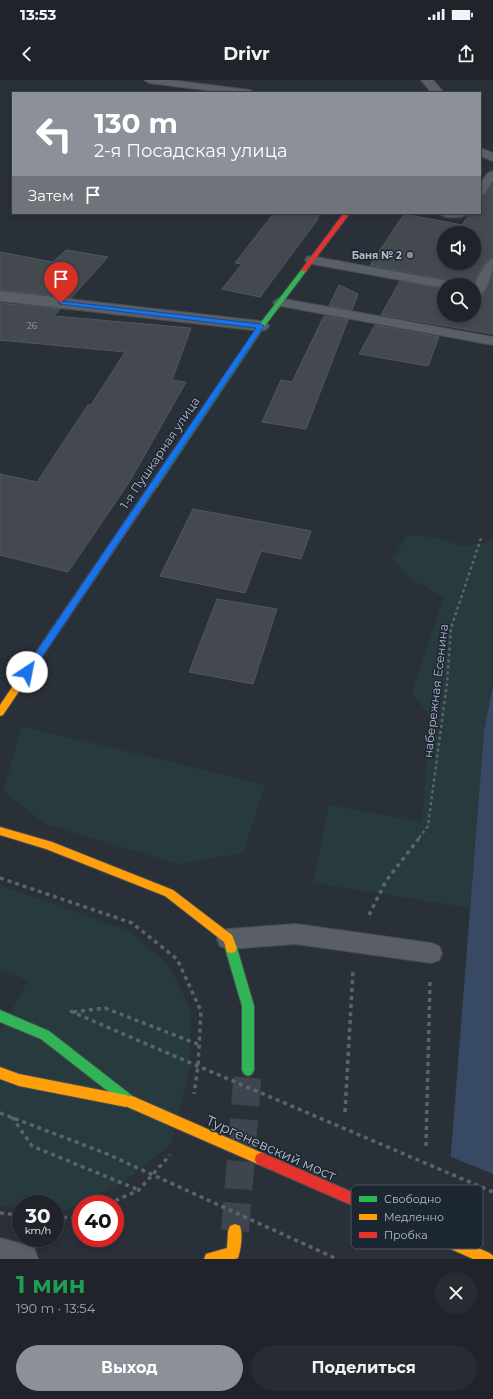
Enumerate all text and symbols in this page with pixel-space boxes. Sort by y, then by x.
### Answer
text: 13:53 [20,5,56,24]
icon: back [16,43,38,65]
text: Drivr [223,43,270,65]
icon: share [455,43,477,65]
text: 130 m [94,106,178,140]
icon: left [28,108,80,160]
text: 2-я Посадская улица [94,140,288,162]
icon: arrive [82,184,104,206]
text: Затем [28,186,74,205]
map controls [437,226,481,322]
button: sound [437,226,481,270]
place label: Баня № 2 [352,249,402,262]
marker: Баня № 2 [405,250,415,260]
pin [44,262,78,303]
icon: arrive [50,268,72,290]
button: search [437,278,481,322]
house number: 26 [27,320,38,331]
street label: 1-я Пушкарная улица [117,394,203,512]
street label: набережная Есенина [420,623,451,759]
position arrow [6,651,48,693]
street label: Тургеневский мост [203,1111,339,1185]
legend [351,1185,483,1249]
text: Свободно [384,1192,441,1206]
speed limit sign: 40 [72,1195,124,1247]
text: 30 [25,1204,51,1228]
text: Медленно [384,1210,444,1224]
text: km/h [25,1224,51,1237]
text: Пробка [384,1228,428,1242]
text: 1 мин [16,1270,85,1299]
button: close [435,1272,477,1314]
text: 190 m · 13:54 [16,1300,95,1316]
button: Выход [16,1345,243,1391]
button: Поделиться [251,1345,477,1391]

